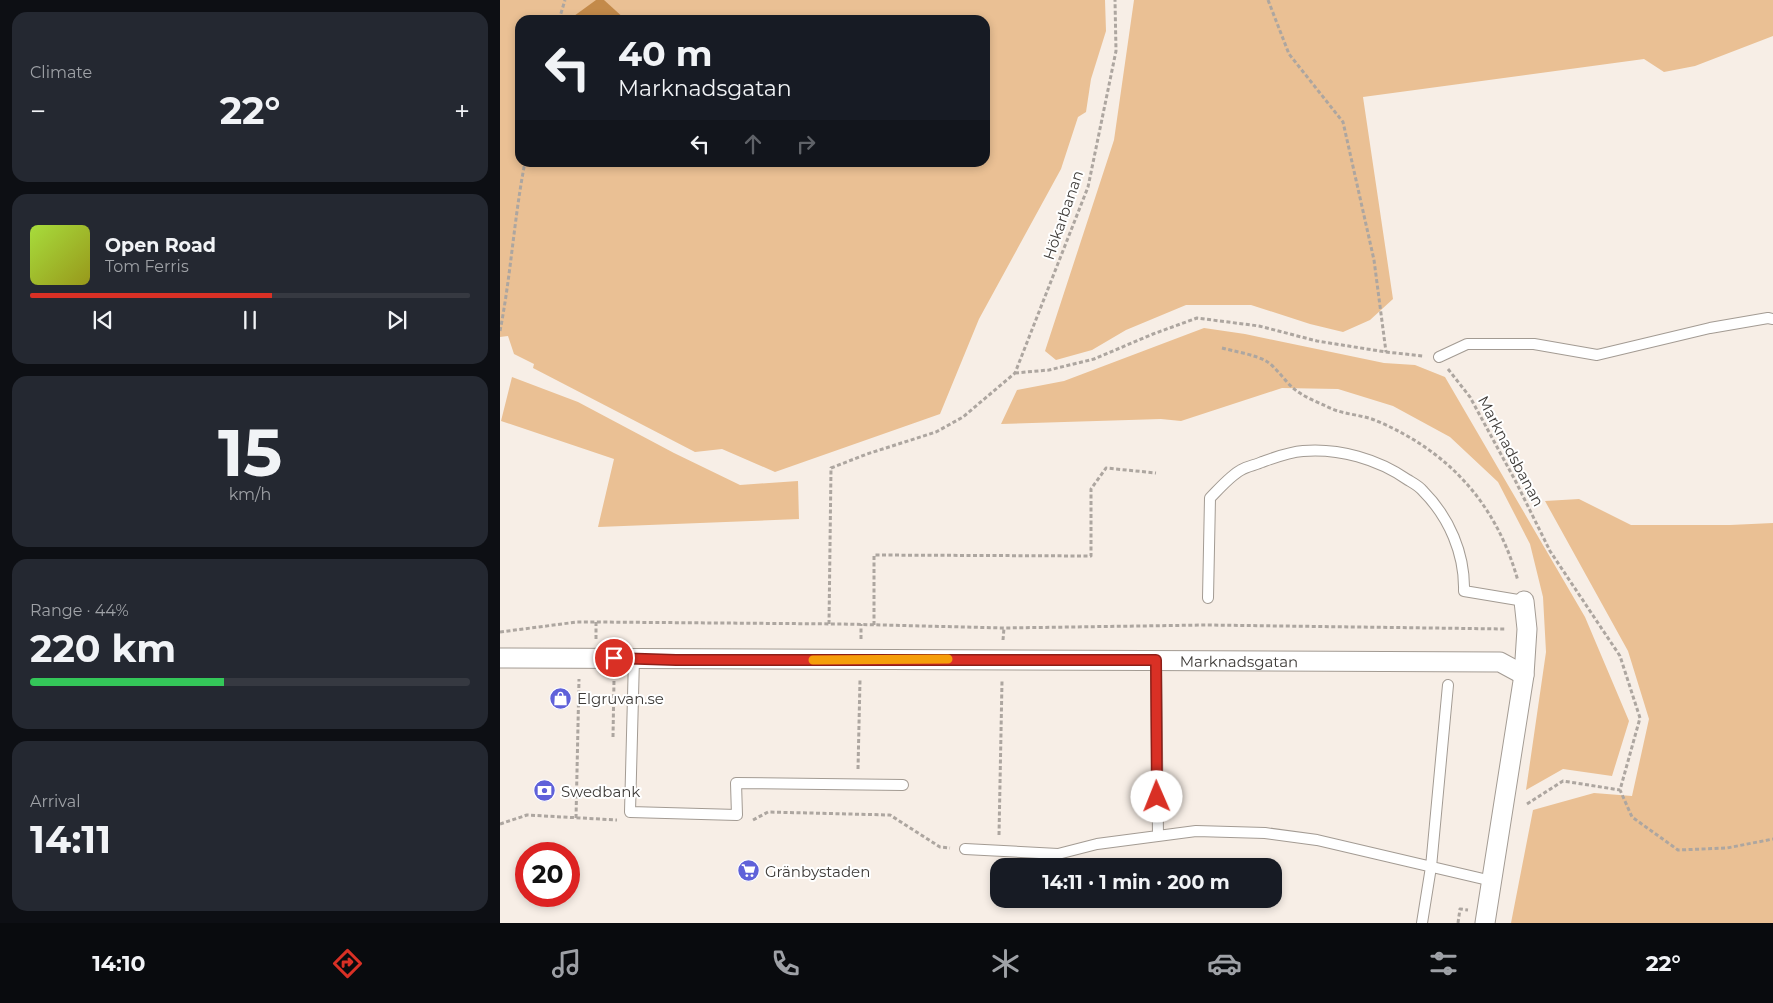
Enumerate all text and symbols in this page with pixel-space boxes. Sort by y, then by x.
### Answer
text: 40 m [618,32,713,75]
icon: left [535,35,600,100]
text: Climate [30,63,92,82]
text: Marknadsgatan [618,75,792,102]
text: 22° [220,87,280,134]
text: − [30,94,46,128]
text: + [454,94,470,128]
icon: left [686,130,714,158]
icon: ahead [739,130,767,158]
icon: right [792,130,820,158]
street label: Hökarbanan [1039,168,1087,262]
text: Open Road [105,234,216,257]
text: Tom Ferris [105,257,189,276]
icon: previous [89,306,117,334]
icon: pause [236,306,264,334]
icon: next [383,306,411,334]
street label: Marknadsbanan [1474,392,1548,510]
text: 15 [218,413,282,492]
text: km/h [229,485,271,504]
text: Range · 44% [30,601,129,620]
text: 220 km [30,625,176,672]
pin [593,637,635,679]
icon: arrive [600,644,628,672]
street label: Marknadsgatan [1180,651,1298,671]
shop icon: Elgruvan.se [549,686,573,710]
place label: Elgruvan.se [577,689,664,708]
position arrow [1130,770,1182,822]
bank icon: Swedbank [533,779,557,803]
place label: Swedbank [561,782,640,801]
text: Arrival [30,792,80,811]
text: 14:11 [30,816,111,863]
speed limit sign: 20 [515,842,580,907]
supermarket icon: Gränbystaden [737,859,761,883]
place label: Gränbystaden [765,862,870,881]
text: 14:11 · 1 min · 200 m [1042,871,1230,894]
icon: directions [330,946,365,981]
icon: music [549,946,584,981]
icon: phone [768,946,803,981]
icon: climate [988,946,1023,981]
icon: car [1207,946,1242,981]
icon: filters [1426,946,1461,981]
text: 14:10 [92,950,145,977]
text: 22° [1646,950,1681,977]

